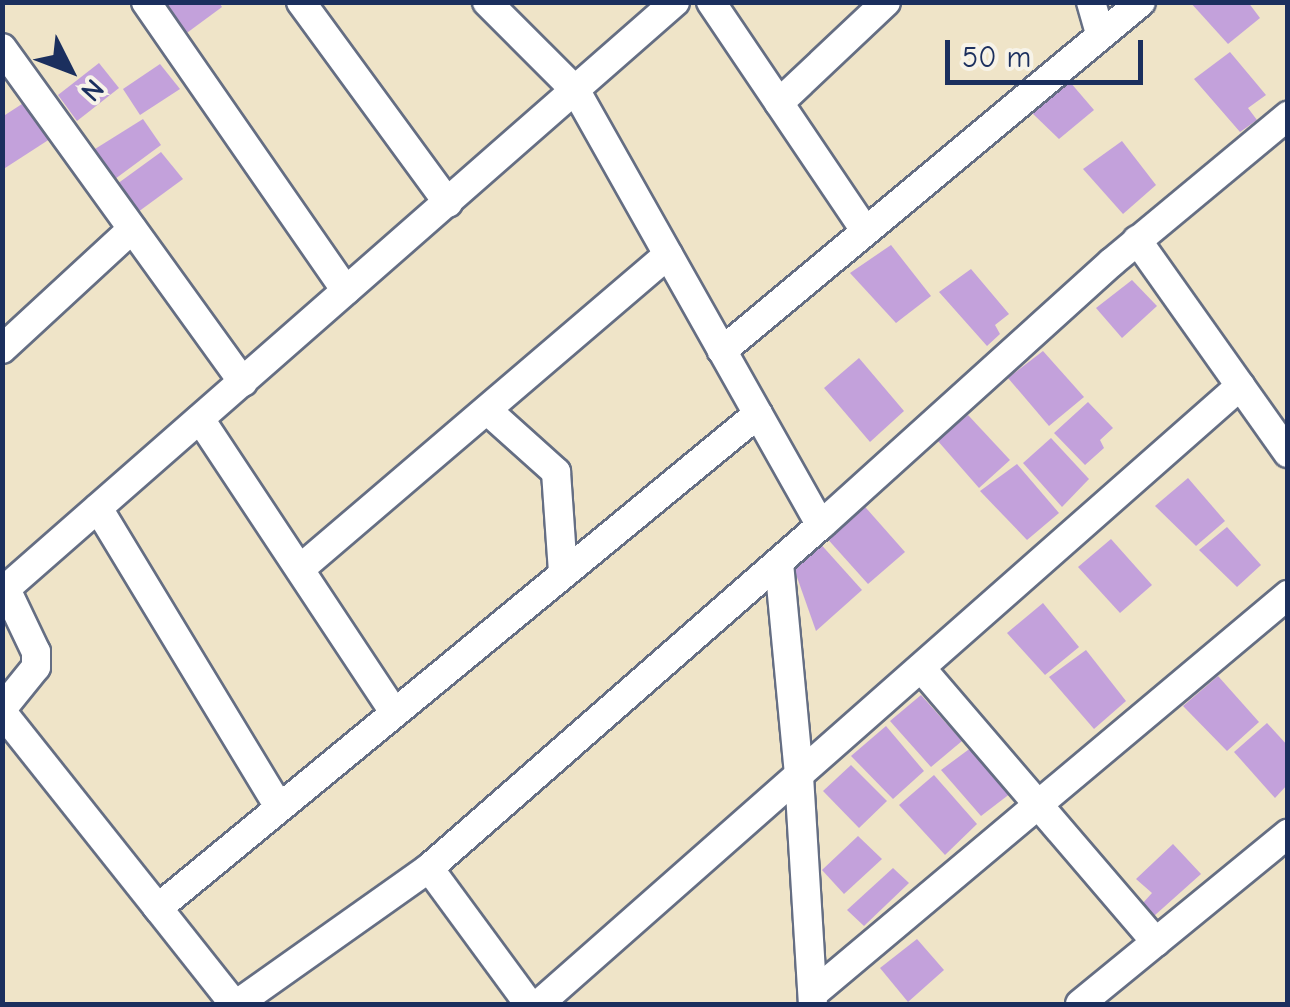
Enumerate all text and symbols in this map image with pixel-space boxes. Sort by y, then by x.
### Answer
north arrow [20,20,120,120]
scale bar [950,20,1148,82]
text: 50 m [962,40,1031,75]
text: N [74,73,110,108]

